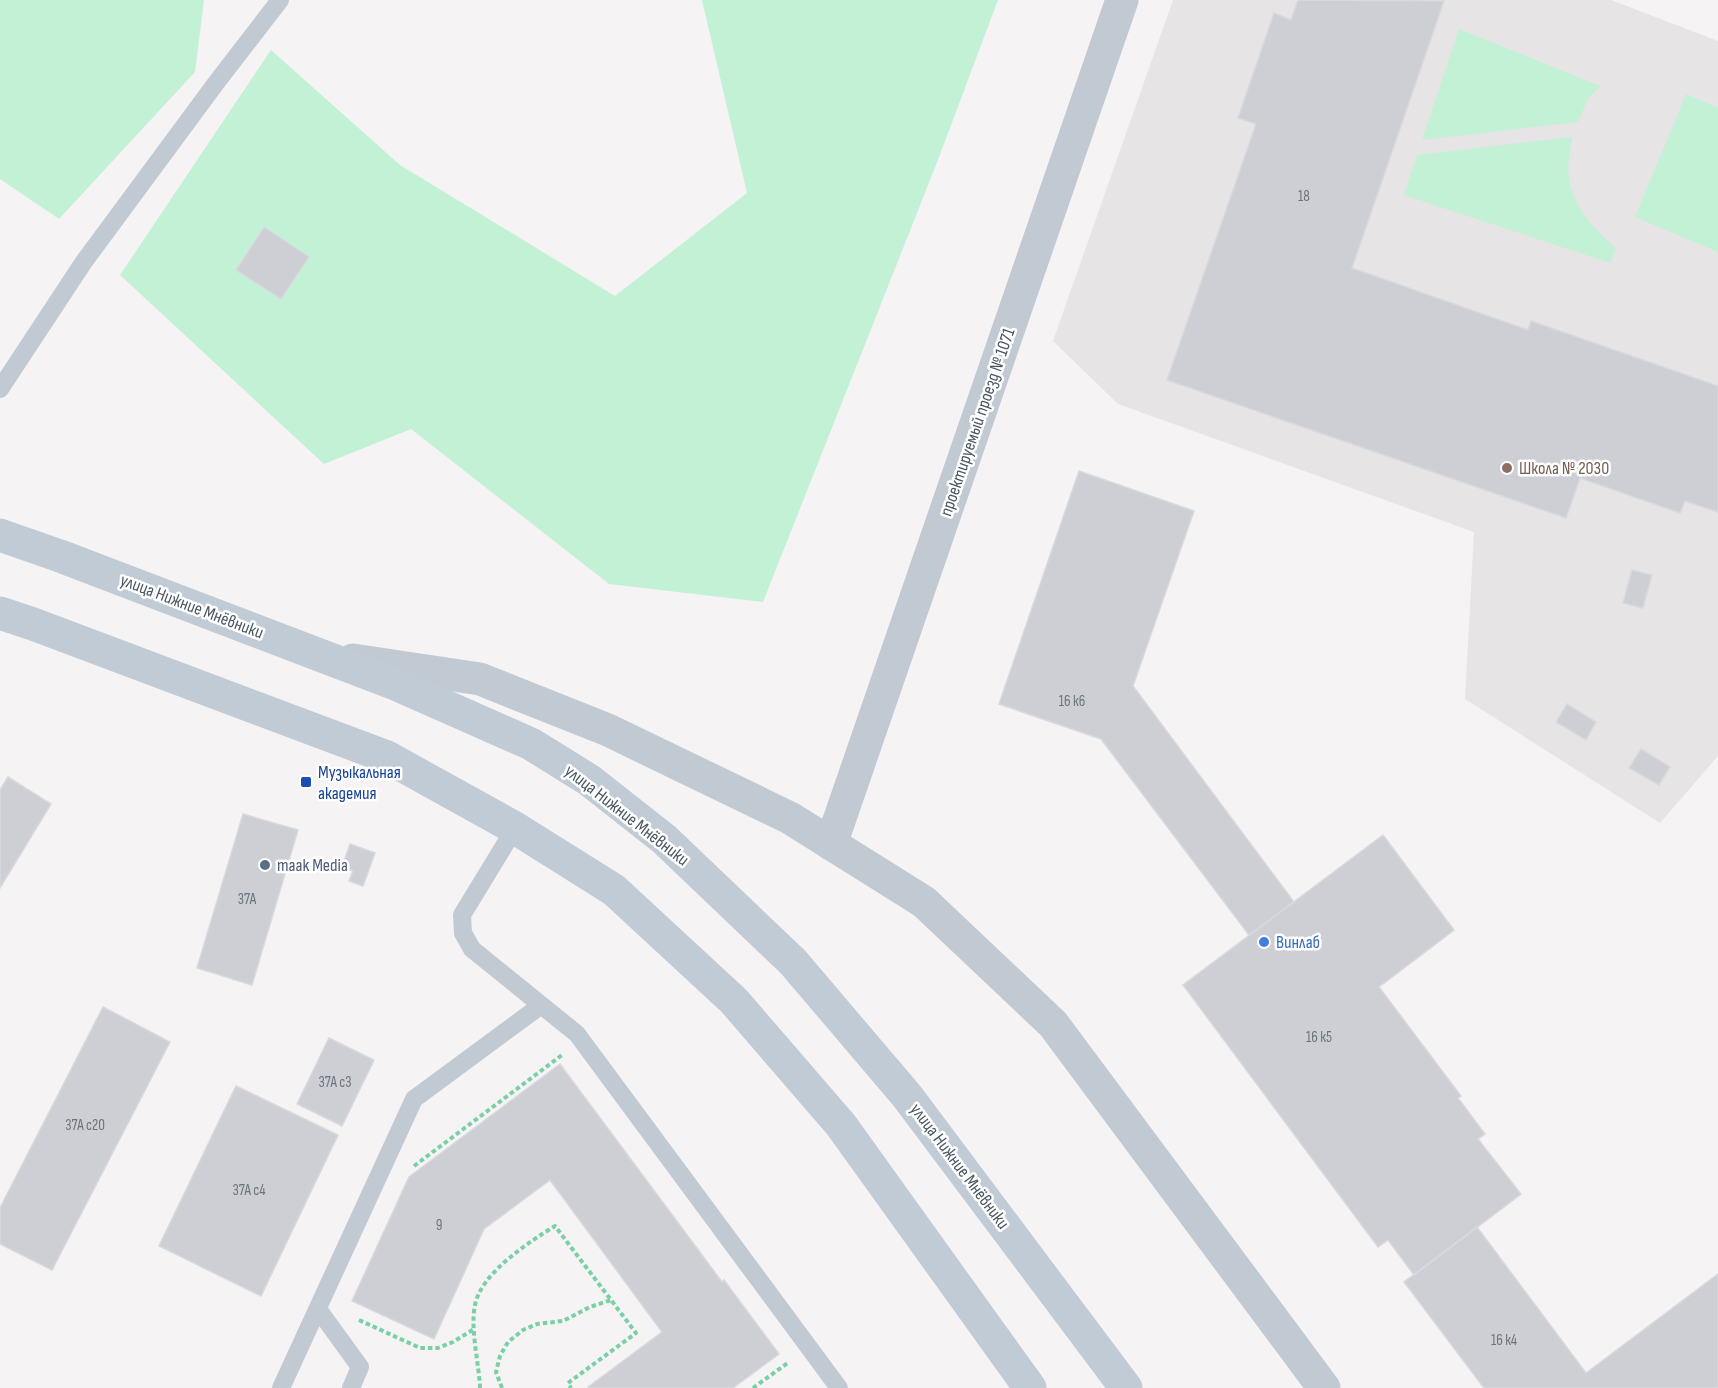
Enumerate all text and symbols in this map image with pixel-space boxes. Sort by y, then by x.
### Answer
house number: 18 [1298,187,1310,206]
street label: проектируемый проезд № 1071 [935,325,1020,519]
place label: Школа № 2030 [1519,458,1609,479]
marker: Школа № 2030 [1500,461,1514,475]
street label: улица Нижние Мнёвники [117,569,266,643]
house number: 16 к6 [1059,692,1085,711]
street label: улица Нижние Мнёвники [560,760,693,870]
place label: Музыкальная академия [318,762,401,804]
marker: Музыкальная академия [299,775,313,789]
place label: maak Media [277,855,348,876]
marker: maak Media [258,858,272,872]
house number: 37А [238,890,257,909]
place label: Винлаб [1276,932,1320,953]
marker: Винлаб [1257,935,1271,949]
house number: 16 к5 [1306,1028,1332,1047]
house number: 37А с3 [318,1073,352,1092]
street label: улица Нижние Мнёвники [906,1099,1014,1233]
house number: 37А с20 [65,1116,105,1135]
house number: 37А с4 [232,1181,266,1200]
house number: 9 [436,1216,442,1235]
house number: 16 к4 [1491,1331,1517,1350]

